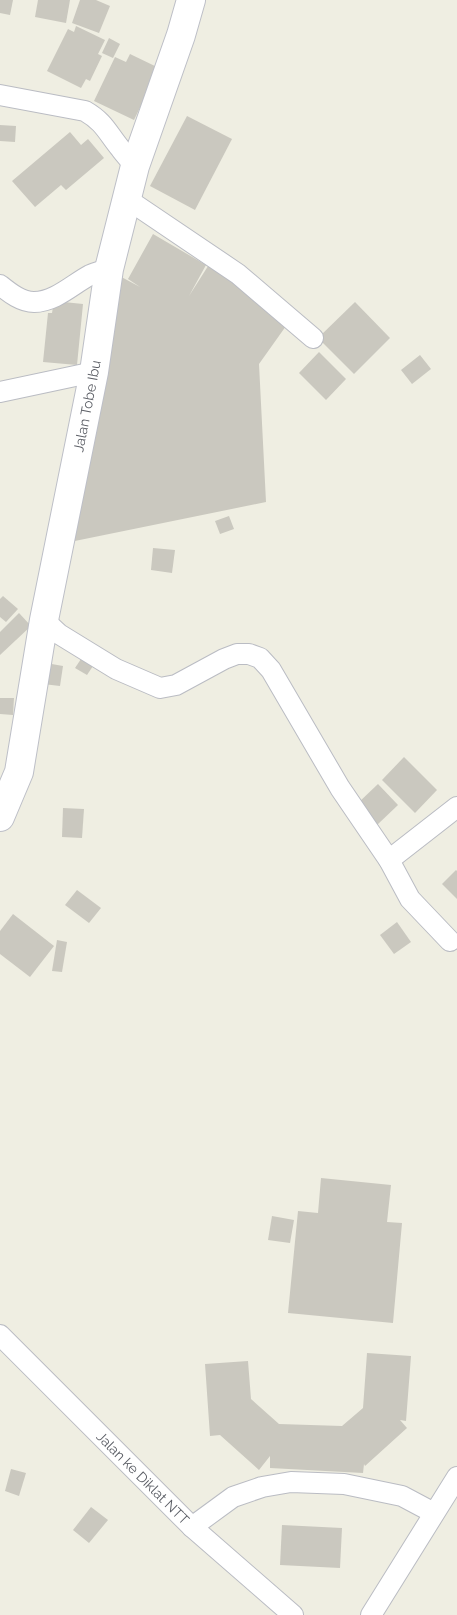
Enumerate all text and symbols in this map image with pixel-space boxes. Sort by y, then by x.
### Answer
street label: Jalan Tobe Ibu [70,359,104,453]
street label: Jalan ke Diklat NTT [93,1428,193,1528]

